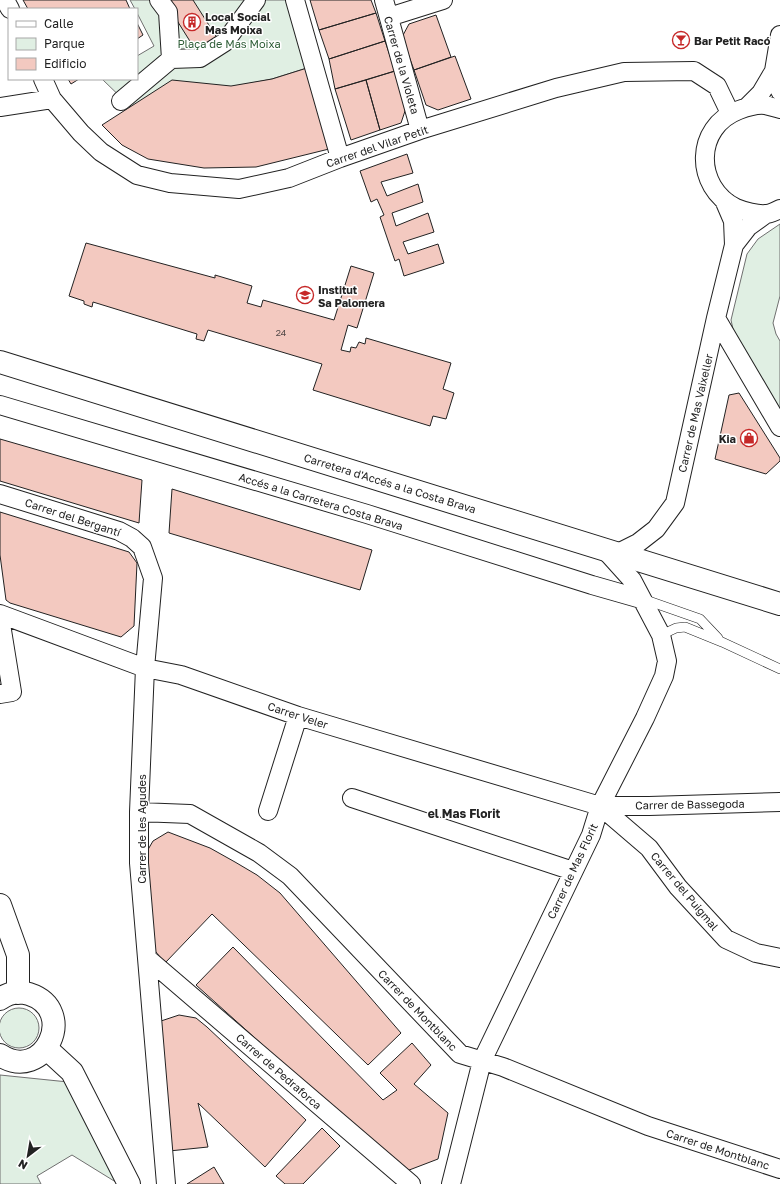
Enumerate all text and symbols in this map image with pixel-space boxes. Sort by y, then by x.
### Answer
legend [8,8,138,80]
place label: Local Social Mas Moixa [205,10,271,36]
building icon: Local Social Mas Moixa [182,12,202,32]
street label: Carrer de la Violeta [382,15,422,115]
text: Calle [44,16,74,31]
bar icon: Bar Petit Racó [671,30,691,50]
place label: Bar Petit Racó [694,34,771,47]
text: Parque [44,36,85,51]
park label: Plaça de Mas Moixa [177,37,281,50]
text: Edificio [44,56,86,71]
street label: Carrer del Vilar Petit [324,122,430,170]
place label: Institut Sa Palomera [318,283,385,309]
school or university icon: Institut Sa Palomera [295,285,315,305]
house number: 24 [276,327,287,338]
street label: Carrer de Mas Vaixeller [675,352,715,474]
shop icon: Kia [739,428,759,448]
place label: Kia [719,432,736,445]
street label: Carretera d'Accés a la Costa Brava [302,451,478,515]
street label: Accés a la Carretera Costa Brava [237,470,405,532]
street label: Carrer del Bergantí [23,495,124,539]
street label: Carrer Veler [266,699,331,731]
street label: Carrer de les Agudes [135,774,148,884]
street label: Carrer de Bassegoda [635,797,745,811]
district label: el Mas Florit [428,806,500,821]
street label: Carrer de Mas Florit [544,821,600,921]
street label: Carrer del Puigmal [649,849,722,933]
street label: Carrer de Montblanc [376,967,460,1053]
street label: Carrer de Pedraforca [234,1030,324,1112]
street label: Carrer de Montblanc [665,1126,771,1172]
north arrow [8,1136,48,1176]
text: N [16,1157,30,1173]

